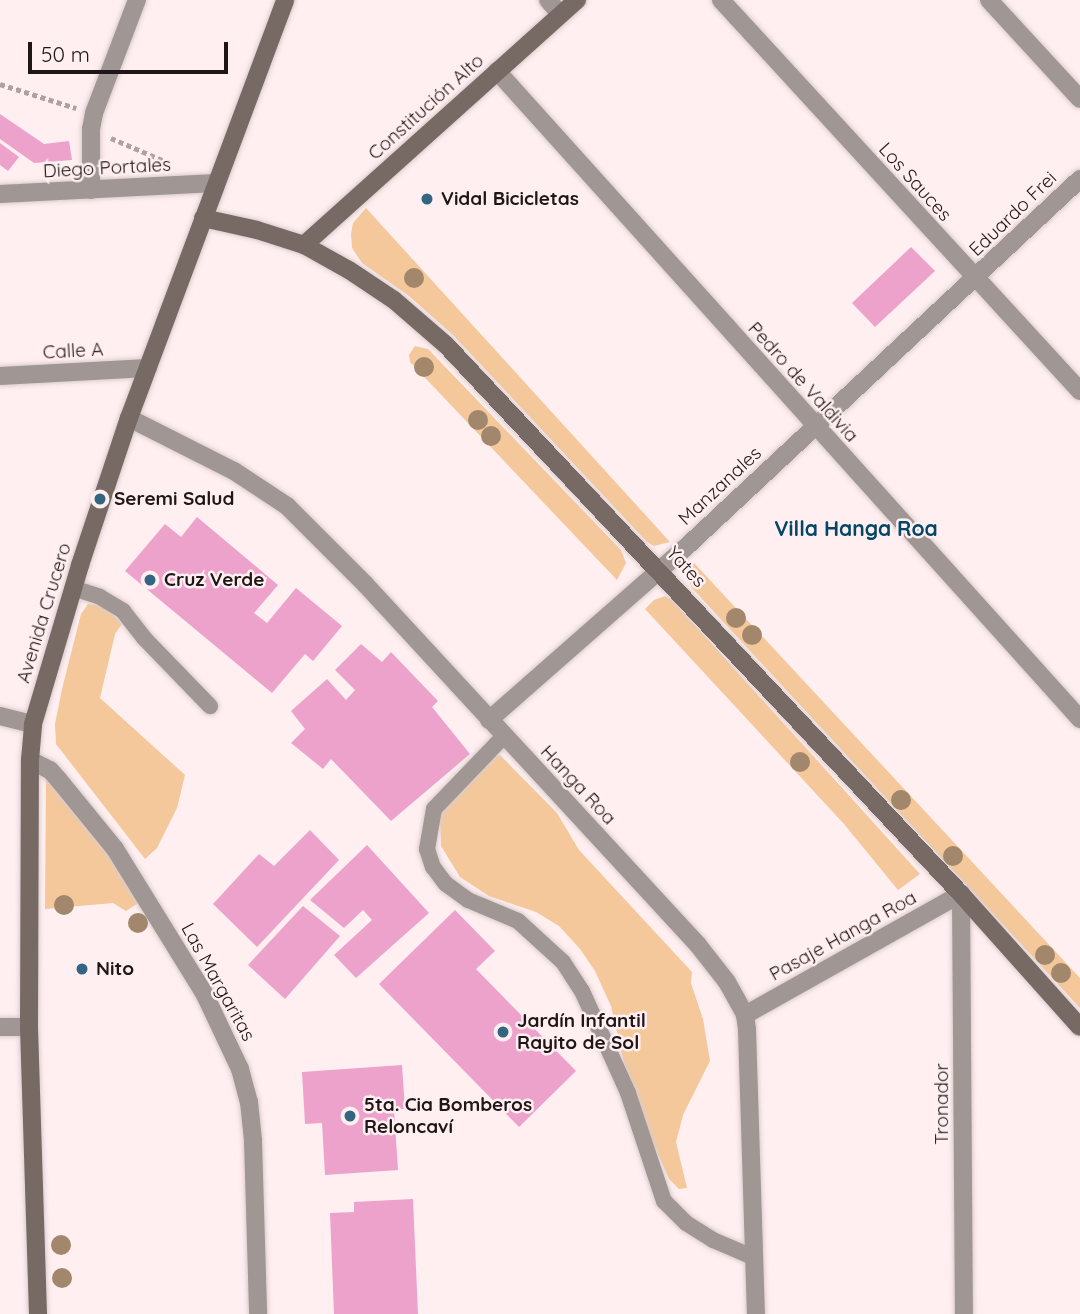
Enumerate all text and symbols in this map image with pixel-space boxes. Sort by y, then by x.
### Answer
scale bar [32,28,231,72]
text: 50 m [41,41,90,67]
street label: Constitución Alto [364,49,488,165]
street label: Los Sauces [874,138,956,226]
street label: Diego Portales [42,153,172,183]
street label: Eduardo Frei [965,167,1061,261]
place label: Vidal Bicicletas [441,188,579,210]
marker: Vidal Bicicletas [419,191,435,207]
street label: Pedro de Valdivia [743,317,863,447]
street label: Calle A [42,338,104,364]
street label: Manzanales [674,442,766,530]
place label: Seremi Salud [114,488,234,510]
marker: Seremi Salud [92,491,108,507]
district label: Villa Hanga Roa [774,515,938,541]
street label: Avenida Crucero [12,540,76,686]
street label: Yates [661,542,711,592]
place label: Cruz Verde [164,569,264,591]
marker: Cruz Verde [142,572,158,588]
street label: Hanga Roa [535,741,621,829]
street label: Pasaje Hanga Roa [765,886,921,986]
street label: Las Margaritas [176,919,260,1045]
place label: Nito [96,958,134,980]
marker: Nito [74,961,90,977]
place label: Jardín Infantil Rayito de Sol [517,1010,646,1054]
marker: Jardín Infantil Rayito de Sol [495,1024,511,1040]
street label: Tronador [931,1063,953,1145]
place label: 5ta. Cia Bomberos Reloncaví [364,1094,532,1138]
marker: 5ta. Cia Bomberos Reloncaví [342,1108,358,1124]

